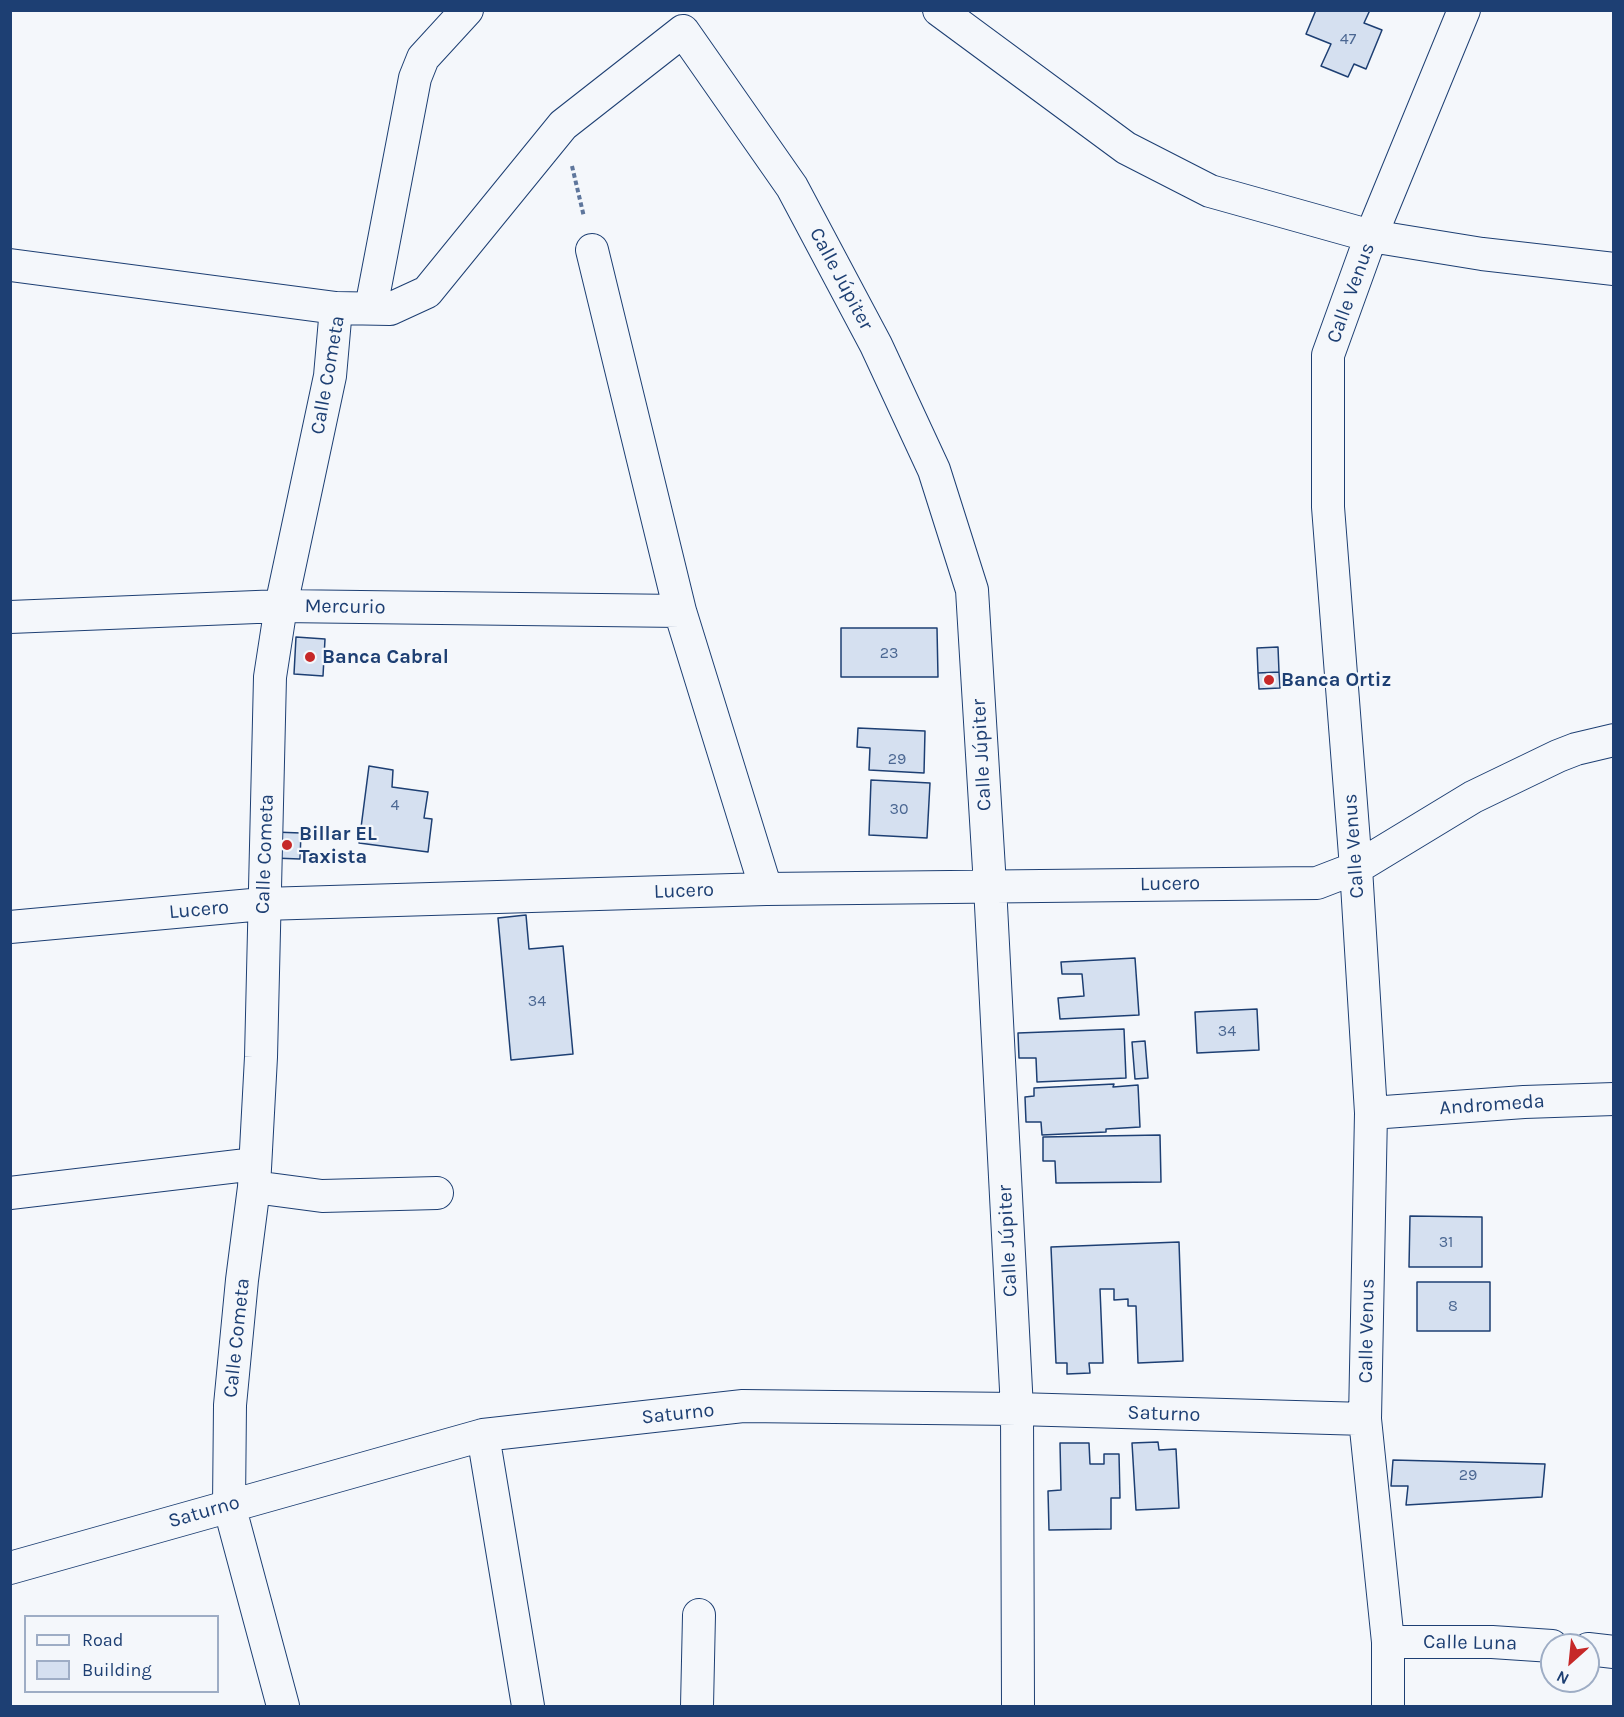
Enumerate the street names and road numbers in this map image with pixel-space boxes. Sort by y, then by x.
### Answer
street label: Calle Júpiter [804,224,878,334]
street label: Calle Venus [1322,240,1380,346]
street label: Calle Cometa [306,314,350,436]
street label: Mercurio [304,594,386,620]
street label: Calle Júpiter [967,698,997,812]
street label: Calle Venus [1338,793,1370,899]
street label: Calle Cometa [251,794,279,914]
street label: Lucero [1140,871,1200,897]
street label: Lucero [653,878,715,904]
street label: Lucero [168,895,230,925]
street label: Andromeda [1439,1089,1545,1121]
street label: Calle Júpiter [993,1184,1023,1298]
street label: Calle Cometa [219,1277,255,1399]
street label: Calle Venus [1354,1278,1380,1384]
street label: Saturno [640,1398,716,1430]
street label: Saturno [1127,1401,1201,1427]
street label: Saturno [166,1490,242,1534]
street label: Calle Luna [1423,1630,1517,1656]

